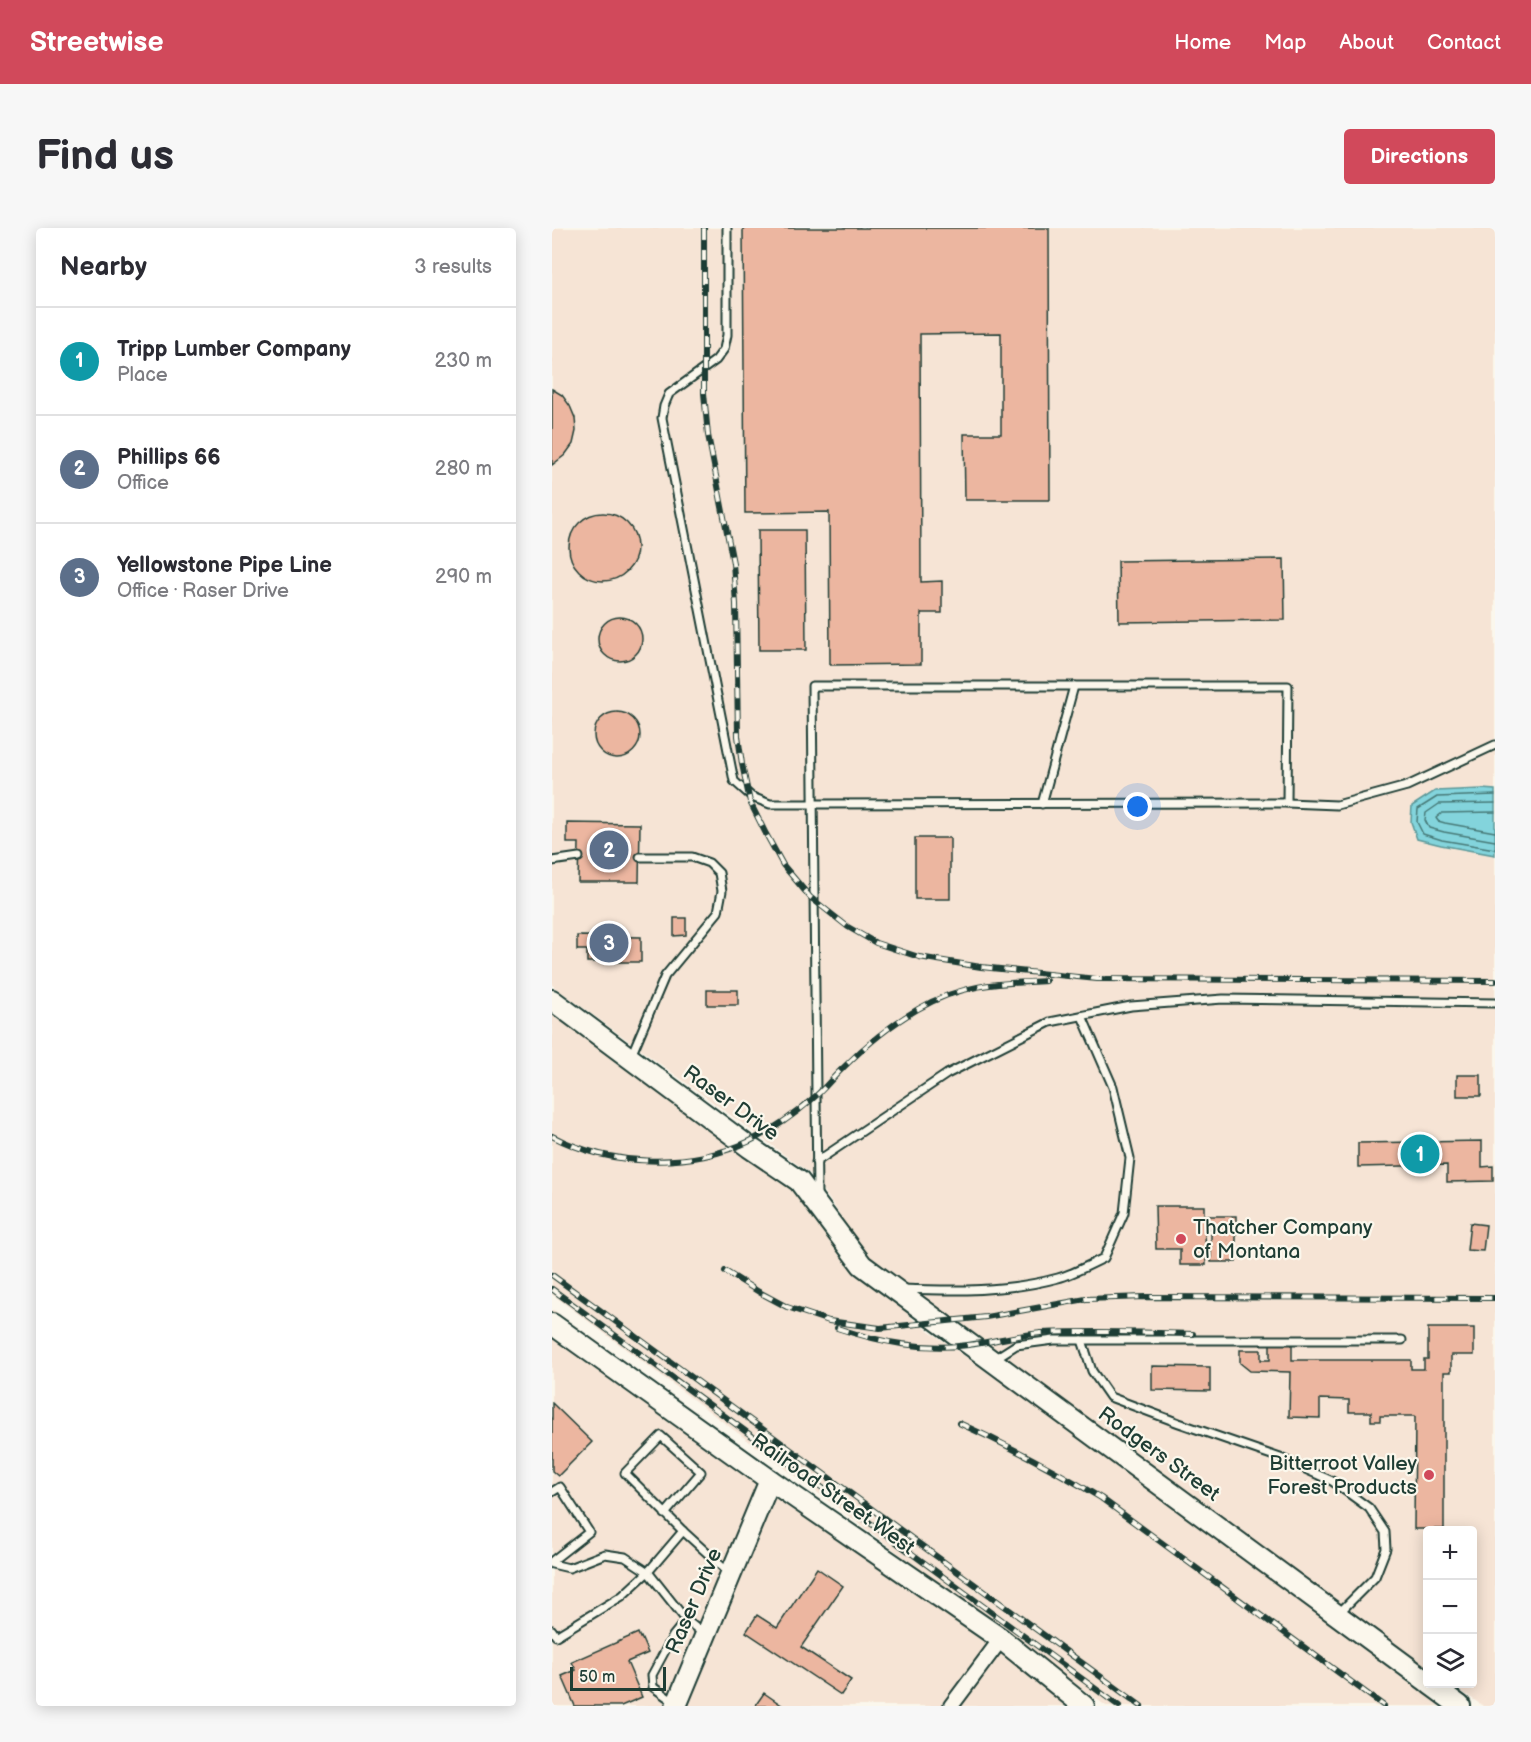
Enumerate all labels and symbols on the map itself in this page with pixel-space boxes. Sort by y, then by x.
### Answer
your location [1123,792,1152,821]
pin: 2 [590,828,628,872]
pin: 3 [590,920,628,966]
street label: Raser Drive [678,1060,784,1146]
pin: 1 [1400,1132,1440,1176]
place label: Thatcher Company of Montana [1193,1215,1373,1264]
marker: Thatcher Company of Montana [1174,1232,1188,1246]
street label: Rodgers Street [1093,1401,1225,1507]
street label: Railroad Street West [746,1428,920,1560]
place label: Bitterroot Valley Forest Products [1267,1451,1418,1500]
marker: Bitterroot Valley Forest Products [1422,1468,1436,1482]
street label: Raser Drive [661,1544,727,1658]
scale bar [570,1664,666,1692]

